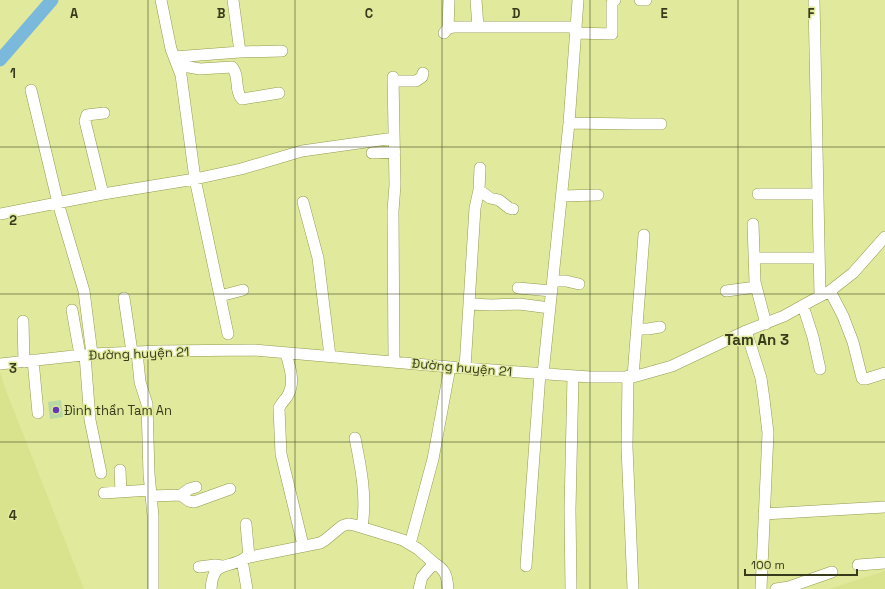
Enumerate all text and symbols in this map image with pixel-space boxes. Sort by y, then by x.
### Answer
text: A [70,5,79,22]
text: B [217,5,226,22]
text: C [365,5,373,22]
text: D [512,5,521,22]
text: E [660,5,668,22]
text: F [808,5,815,22]
text: 1 [10,65,16,82]
text: 2 [9,212,17,229]
district label: Tam An 3 [725,330,789,349]
street label: Đường huyện 21 [88,343,190,364]
street label: Đường huyện 21 [411,355,513,380]
text: 3 [9,360,17,377]
place label: Đình thần Tam An [64,402,172,419]
marker: Đình thần Tam An [51,405,61,415]
text: 4 [9,507,17,524]
scale bar [745,551,857,577]
text: 100 m [751,557,785,573]

